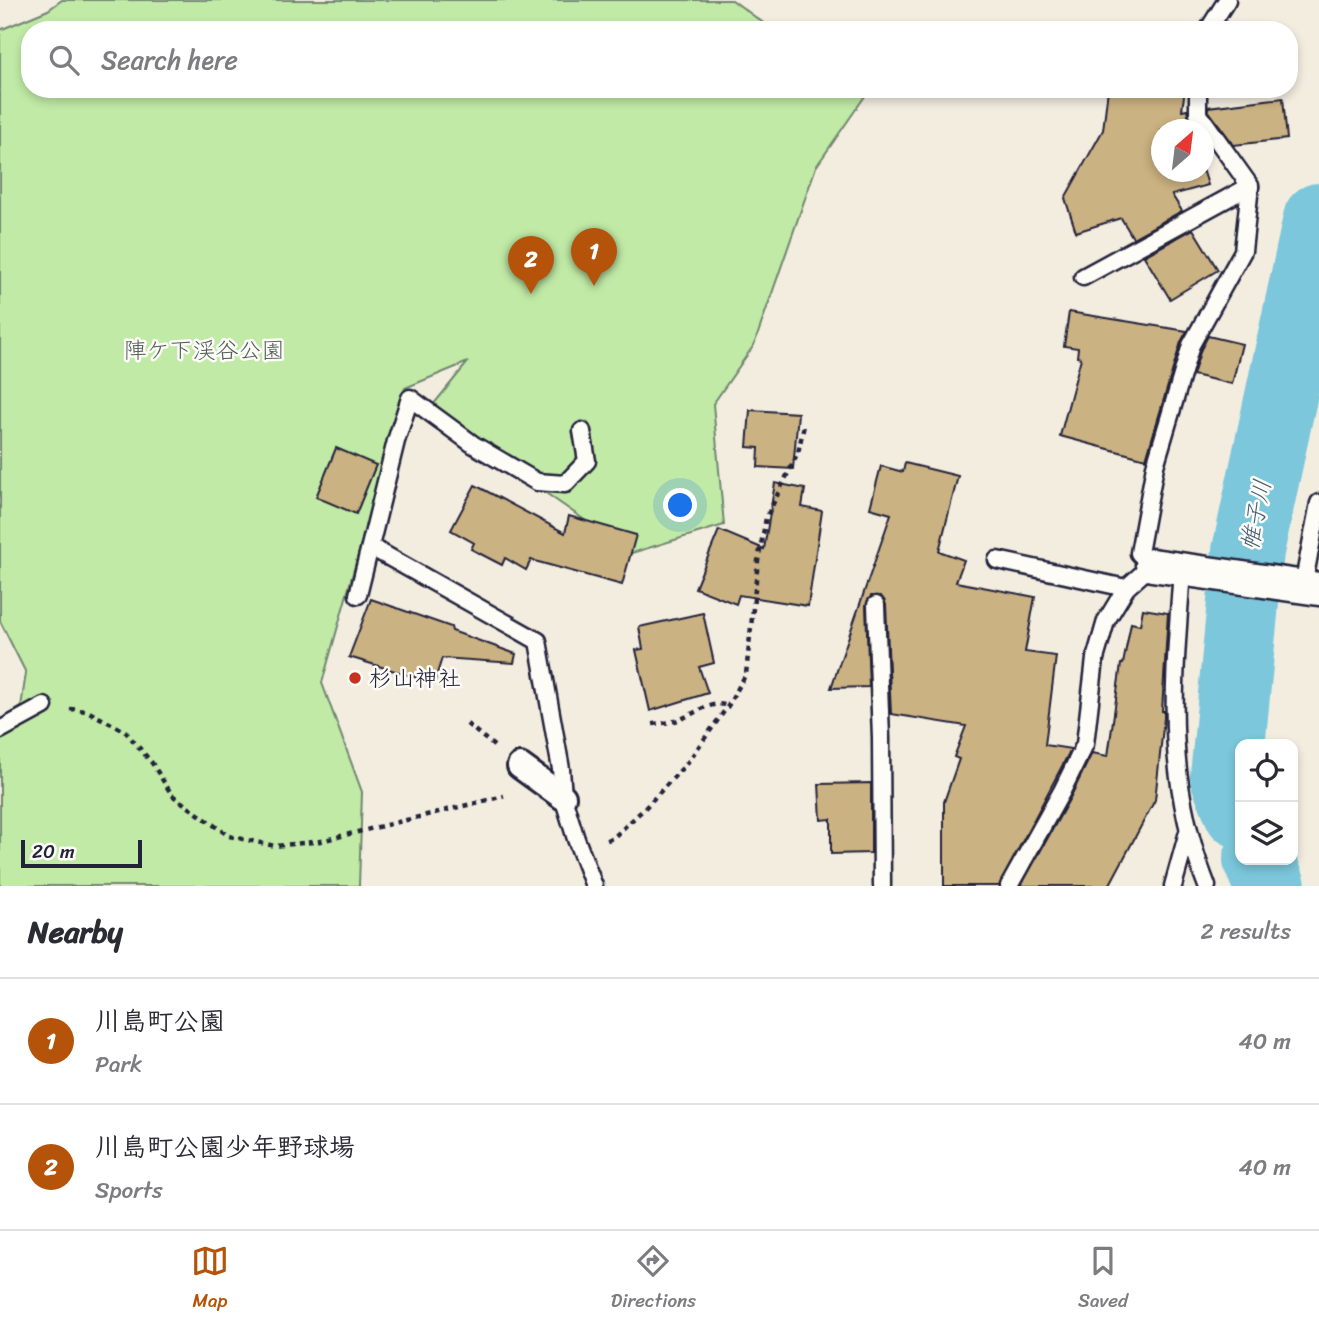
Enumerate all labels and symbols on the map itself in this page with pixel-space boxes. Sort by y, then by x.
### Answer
north arrow [1151,119,1214,182]
pin: 1 [571,228,617,286]
pin: 2 [508,236,554,294]
park label: 陣ケ下渓谷公園 [124,330,285,371]
water label: 帷子川 [1229,476,1283,554]
your location [663,488,697,522]
place label: 杉山神社 [369,658,461,699]
marker: 杉山神社 [347,670,363,686]
scale bar [21,837,142,869]

